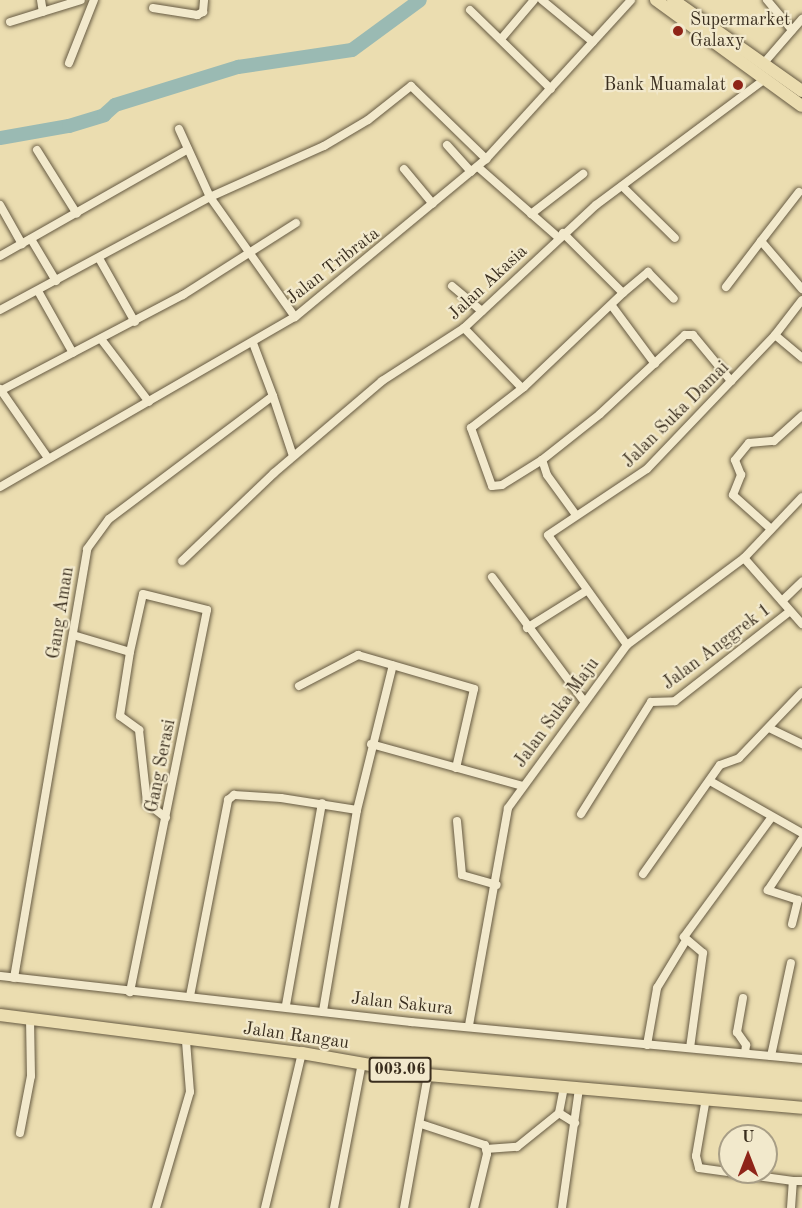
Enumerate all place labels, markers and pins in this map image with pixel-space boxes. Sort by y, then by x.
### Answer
place label: Supermarket Galaxy [690,10,790,52]
marker: Supermarket Galaxy [671,24,685,38]
place label: Bank Muamalat [604,74,726,96]
marker: Bank Muamalat [731,78,745,92]

